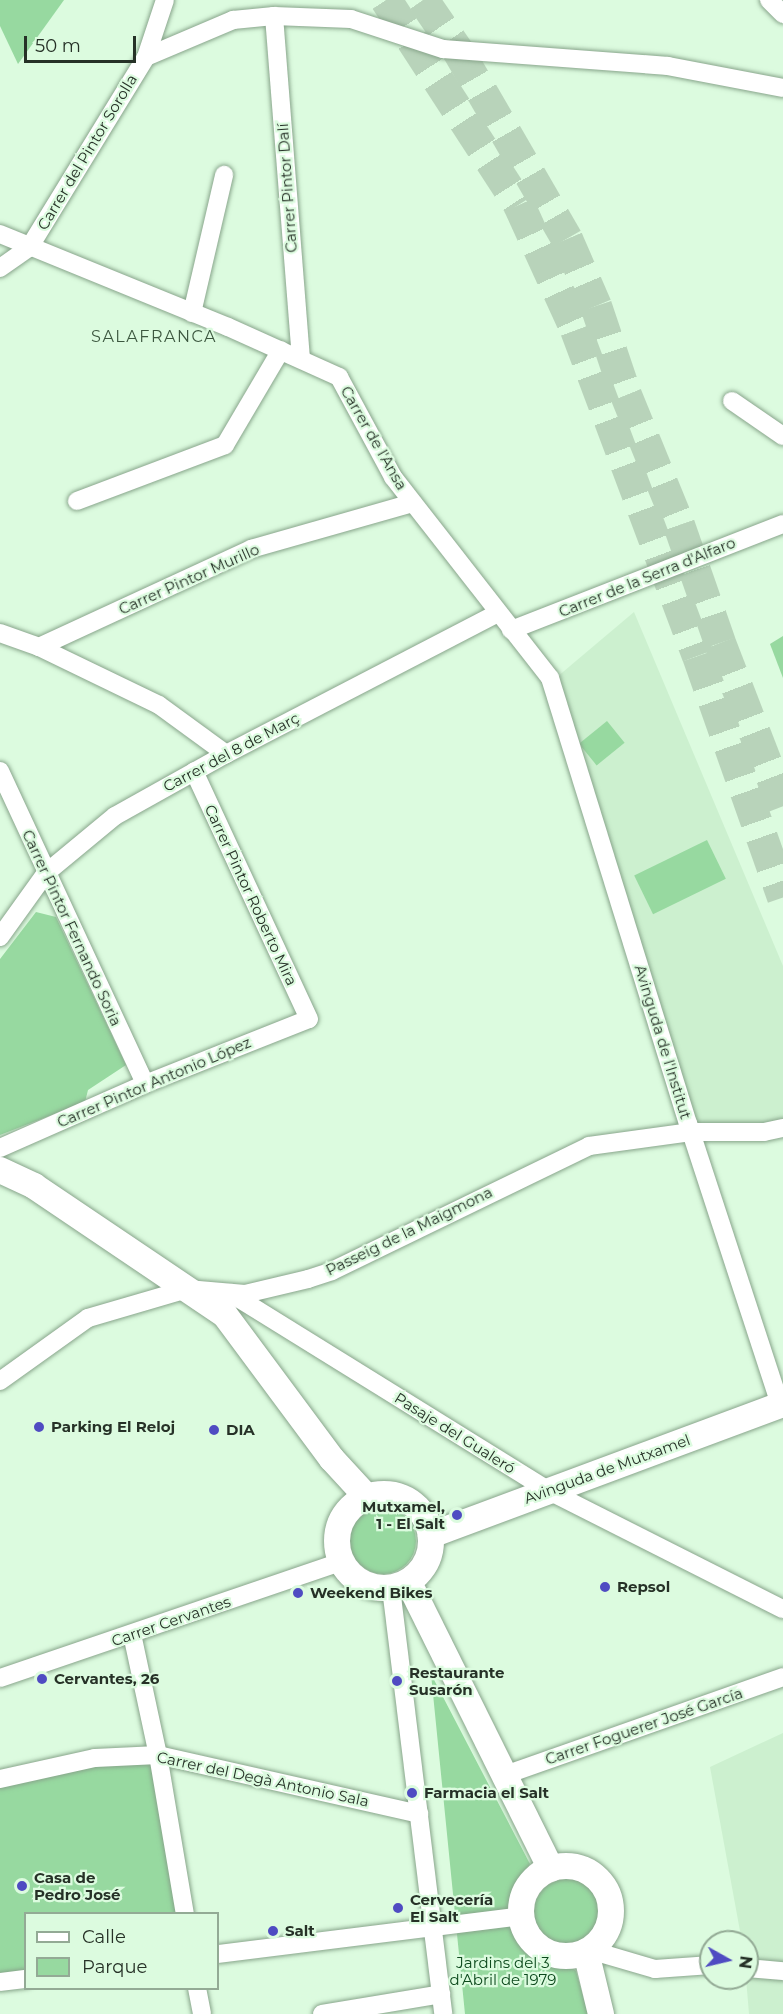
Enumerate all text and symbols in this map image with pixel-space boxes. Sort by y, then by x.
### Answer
scale bar [27,24,140,62]
text: 50 m [35,35,81,57]
street label: Carrer del Pintor Sorolla [33,71,141,233]
street label: Carrer Pintor Dalí [274,123,300,253]
district label: SALAFRANCA [91,327,217,347]
street label: Carrer de l'Ansa [337,383,411,493]
street label: Carrer de la Serra d'Alfaro [556,533,738,621]
street label: Carrer Pintor Murillo [116,540,262,618]
street label: Carrer del 8 de Març [160,709,302,795]
street label: Carrer Pintor Roberto Mira [201,802,301,988]
street label: Carrer Pintor Fernando Soria [19,827,125,1029]
street label: Avinguda de l'Institut [631,963,695,1121]
street label: Carrer Pintor Antonio López [54,1033,254,1131]
street label: Passeig de la Maigmona [323,1183,495,1279]
street label: Pasaje del Gualeró [391,1389,519,1477]
place label: Parking El Reloj [51,1418,175,1436]
marker: Parking El Reloj [32,1420,46,1434]
place label: DIA [226,1421,255,1439]
marker: DIA [207,1423,221,1437]
street label: Avinguda de Mutxamel [522,1431,692,1507]
place label: Mutxamel, 1 - El Salt [362,1497,445,1532]
marker: Mutxamel, 1 - El Salt [450,1508,464,1522]
place label: Repsol [617,1578,670,1596]
marker: Repsol [598,1580,612,1594]
place label: Weekend Bikes [310,1584,432,1602]
marker: Weekend Bikes [291,1586,305,1600]
street label: Carrer Cervantes [109,1592,233,1650]
place label: Restaurante Susarón [409,1663,505,1698]
place label: Cervantes, 26 [54,1670,159,1688]
marker: Cervantes, 26 [35,1672,49,1686]
marker: Restaurante Susarón [390,1674,404,1688]
street label: Carrer Foguerer José García [543,1684,745,1768]
street label: Carrer del Degà Antonio Sala [155,1748,371,1810]
place label: Farmacia el Salt [424,1784,549,1802]
marker: Farmacia el Salt [405,1786,419,1800]
place label: Casa de Pedro José [34,1868,120,1903]
marker: Casa de Pedro José [15,1879,29,1893]
place label: Cervecería El Salt [410,1890,493,1925]
marker: Cervecería El Salt [391,1901,405,1915]
legend [24,1912,219,1990]
place label: Salt [285,1922,315,1940]
marker: Salt [266,1924,280,1938]
text: Calle [82,1926,126,1948]
north arrow [699,1930,759,1990]
park label: Jardins del 3 d'Abril de 1979 [450,1953,556,1988]
text: N [735,1955,756,1970]
text: Parque [82,1956,147,1978]

